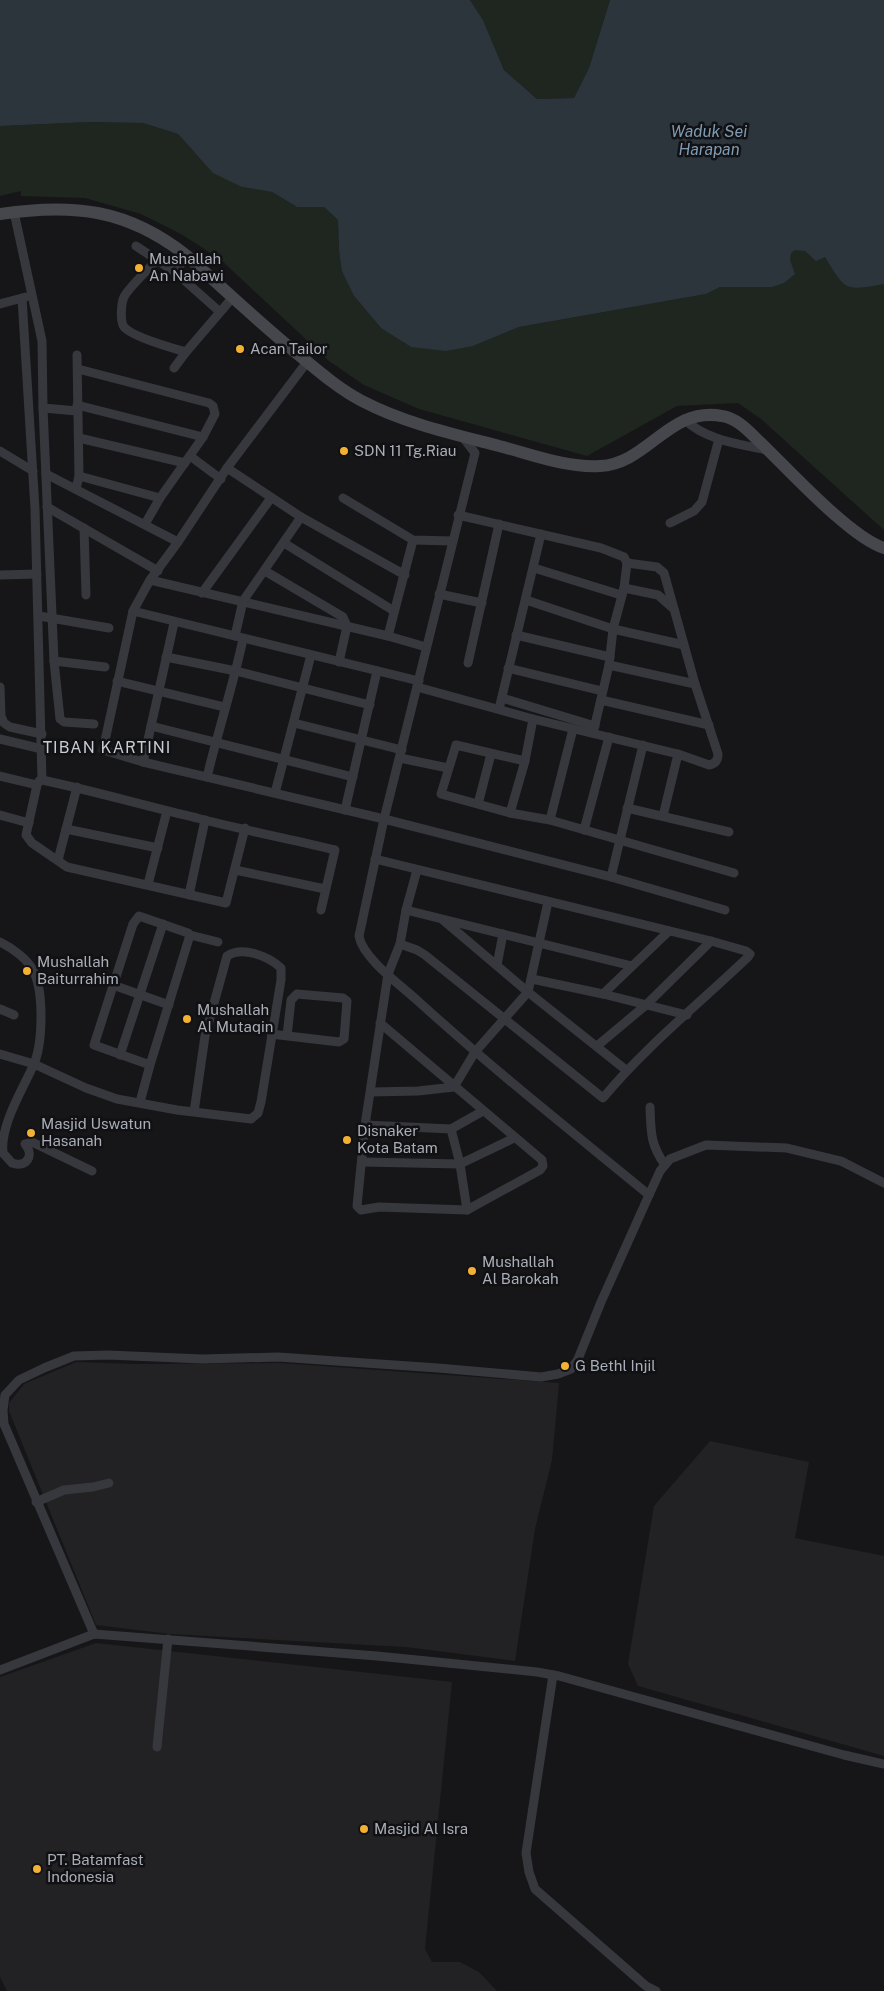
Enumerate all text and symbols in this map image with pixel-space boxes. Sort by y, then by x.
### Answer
water label: Waduk Sei Harapan [671,122,747,159]
place label: Mushallah An Nabawi [149,250,224,284]
marker: Mushallah An Nabawi [133,262,145,274]
place label: Acan Tailor [250,340,328,357]
marker: Acan Tailor [234,343,246,355]
place label: SDN 11 Tg.Riau [354,442,457,459]
marker: SDN 11 Tg.Riau [338,445,350,457]
district label: TIBAN KARTINI [43,738,171,757]
place label: Mushallah Baiturrahim [37,953,119,987]
marker: Mushallah Baiturrahim [21,965,33,977]
place label: Mushallah Al Mutaqin [197,1001,273,1035]
marker: Mushallah Al Mutaqin [181,1013,193,1025]
place label: Masjid Uswatun Hasanah [41,1115,151,1149]
place label: Disnaker Kota Batam [357,1122,438,1156]
marker: Masjid Uswatun Hasanah [25,1127,37,1139]
marker: Disnaker Kota Batam [341,1134,353,1146]
place label: Mushallah Al Barokah [482,1253,559,1287]
marker: Mushallah Al Barokah [466,1265,478,1277]
place label: G Bethl Injil [575,1357,656,1374]
marker: G Bethl Injil [559,1360,571,1372]
place label: Masjid Al Isra [374,1820,468,1837]
marker: Masjid Al Isra [358,1823,370,1835]
place label: PT. Batamfast Indonesia [47,1851,144,1885]
marker: PT. Batamfast Indonesia [31,1863,43,1875]

